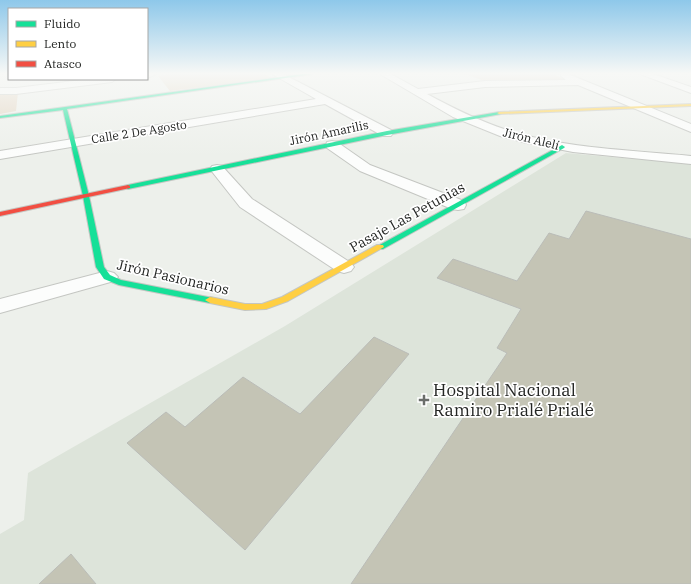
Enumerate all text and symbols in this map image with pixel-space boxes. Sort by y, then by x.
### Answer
legend [8,8,148,80]
text: Fluido [44,16,81,31]
text: Lento [44,36,76,51]
text: Atasco [44,56,82,71]
street label: Calle 2 De Agosto [90,117,188,146]
street label: Jirón Amarilis [288,117,370,148]
street label: Jirón Alelí [501,124,561,153]
street label: Pasaje Las Petunias [346,178,468,256]
street label: Jirón Pasionarios [115,255,231,299]
place label: Hospital Nacional Ramiro Prialé Prialé [433,379,594,421]
marker: Hospital Nacional Ramiro Prialé Prialé [418,394,430,406]

